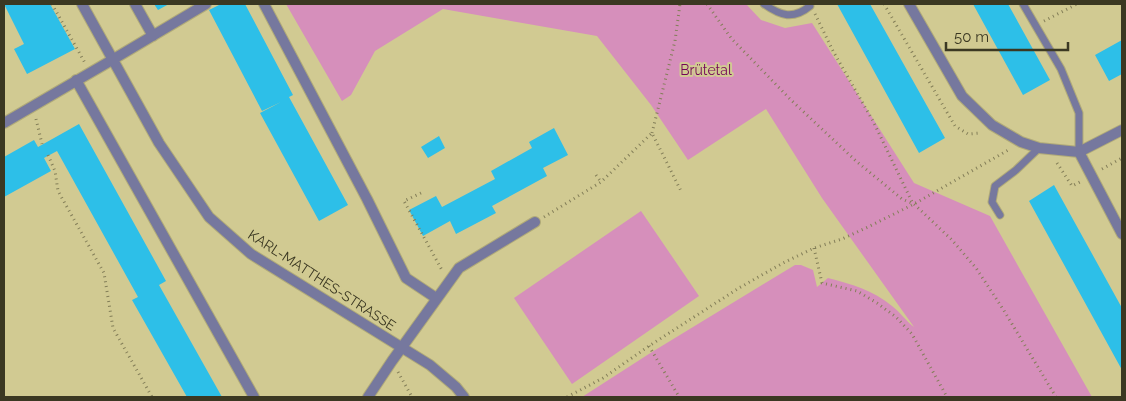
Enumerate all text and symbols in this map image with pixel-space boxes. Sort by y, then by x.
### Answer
scale bar [946,20,1068,52]
text: 50 m [954,28,989,46]
park label: Brütetal [680,62,732,78]
street label: KARL-MATTHES-STRASSE [245,226,399,334]

